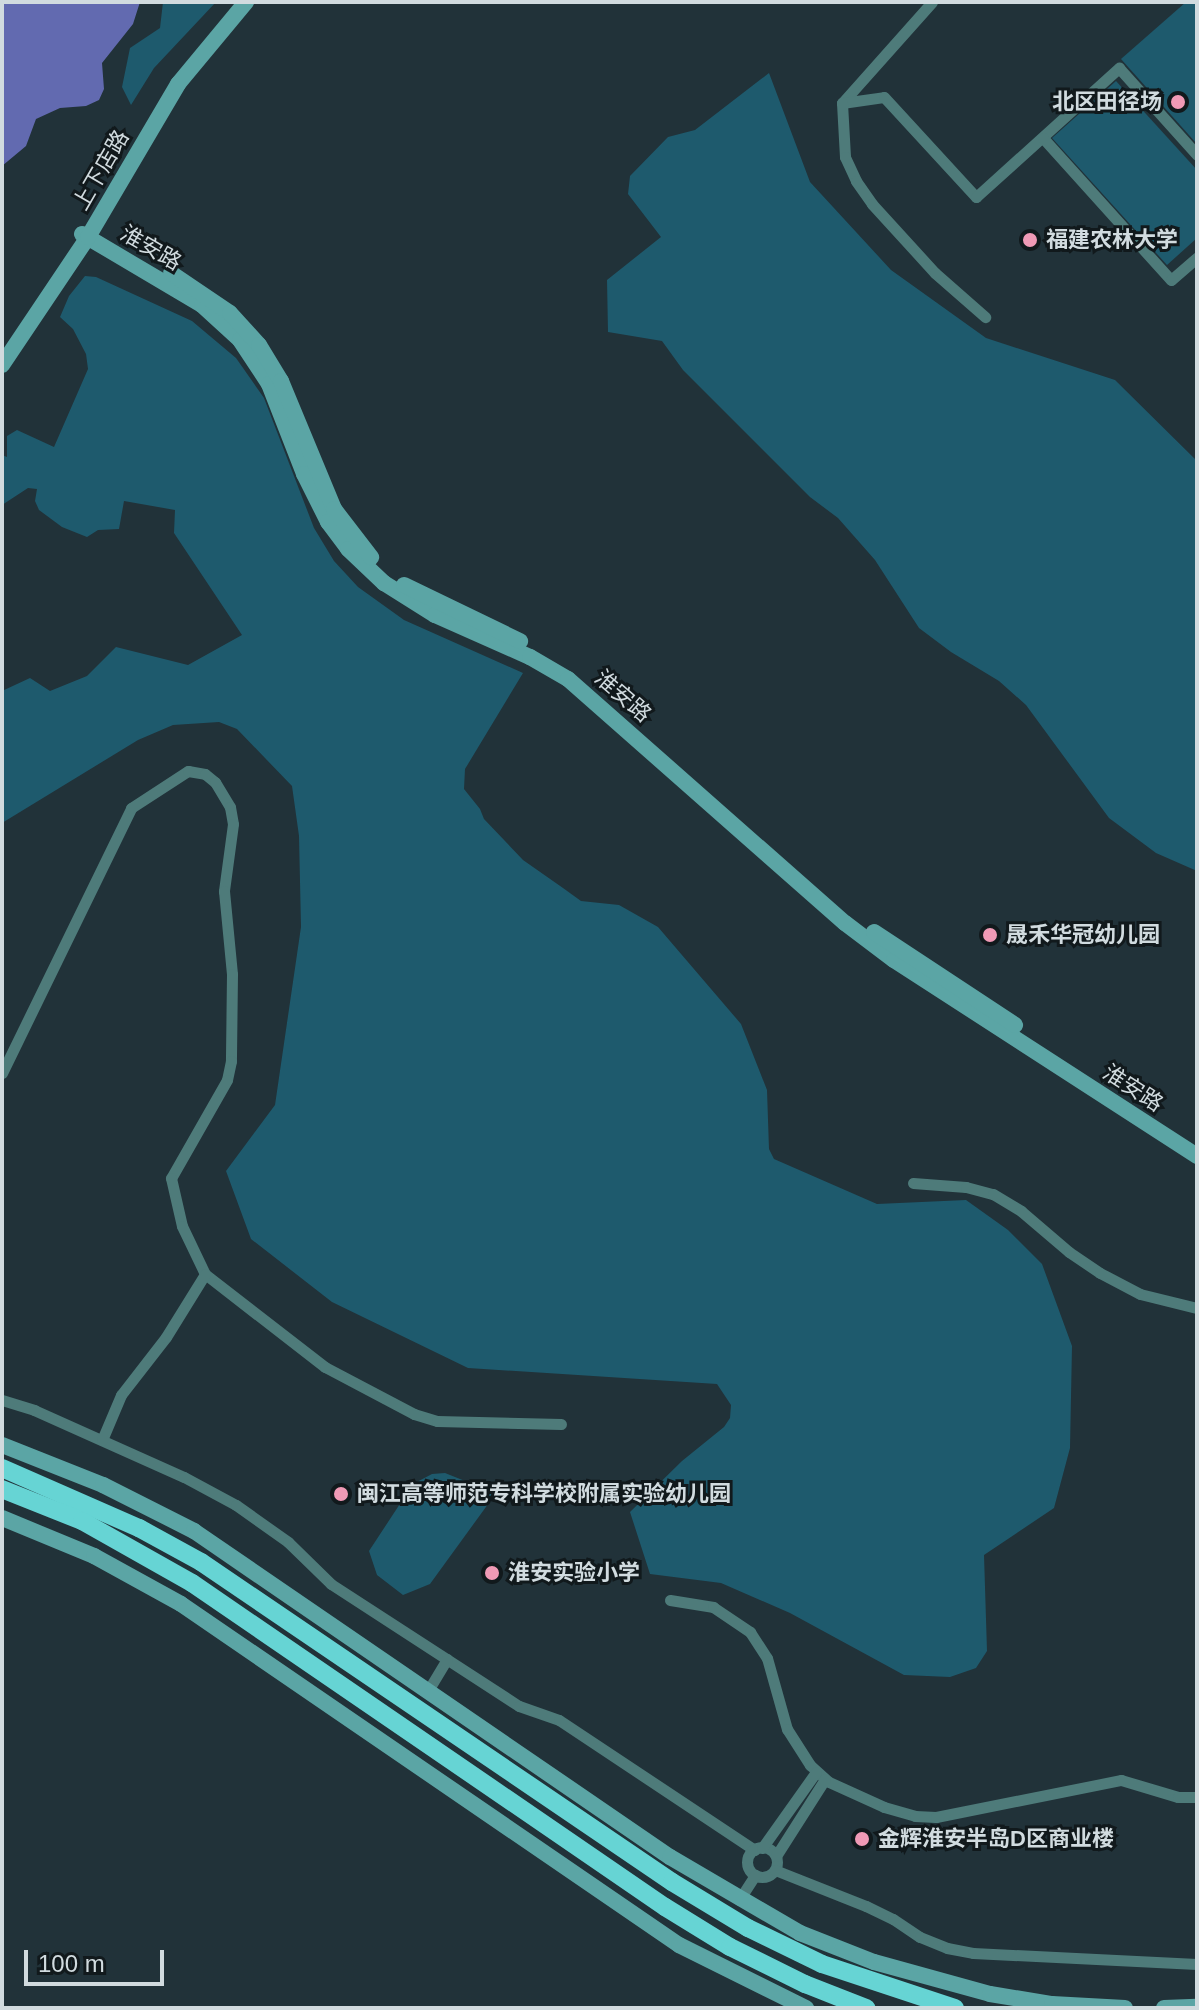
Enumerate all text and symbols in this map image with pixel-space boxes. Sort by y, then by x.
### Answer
place label: 北区田径场 [1052,89,1162,115]
marker: 北区田径场 [1169,93,1187,111]
street label: 上下店路 [68,125,134,215]
street label: 淮安路 [116,220,186,276]
place label: 福建农林大学 [1046,227,1178,253]
marker: 福建农林大学 [1021,231,1039,249]
street label: 淮安路 [589,664,657,728]
place label: 晟禾华冠幼儿园 [1006,922,1160,948]
marker: 晟禾华冠幼儿园 [981,926,999,944]
street label: 淮安路 [1098,1059,1168,1117]
place label: 闽江高等师范专科学校附属实验幼儿园 [357,1481,731,1507]
marker: 闽江高等师范专科学校附属实验幼儿园 [332,1485,350,1503]
place label: 淮安实验小学 [508,1560,640,1586]
marker: 淮安实验小学 [483,1564,501,1582]
place label: 金辉淮安半岛D区商业楼 [878,1826,1114,1852]
marker: 金辉淮安半岛D区商业楼 [853,1830,871,1848]
scale bar [28,1934,168,1984]
text: 100 m [38,1950,105,1977]

